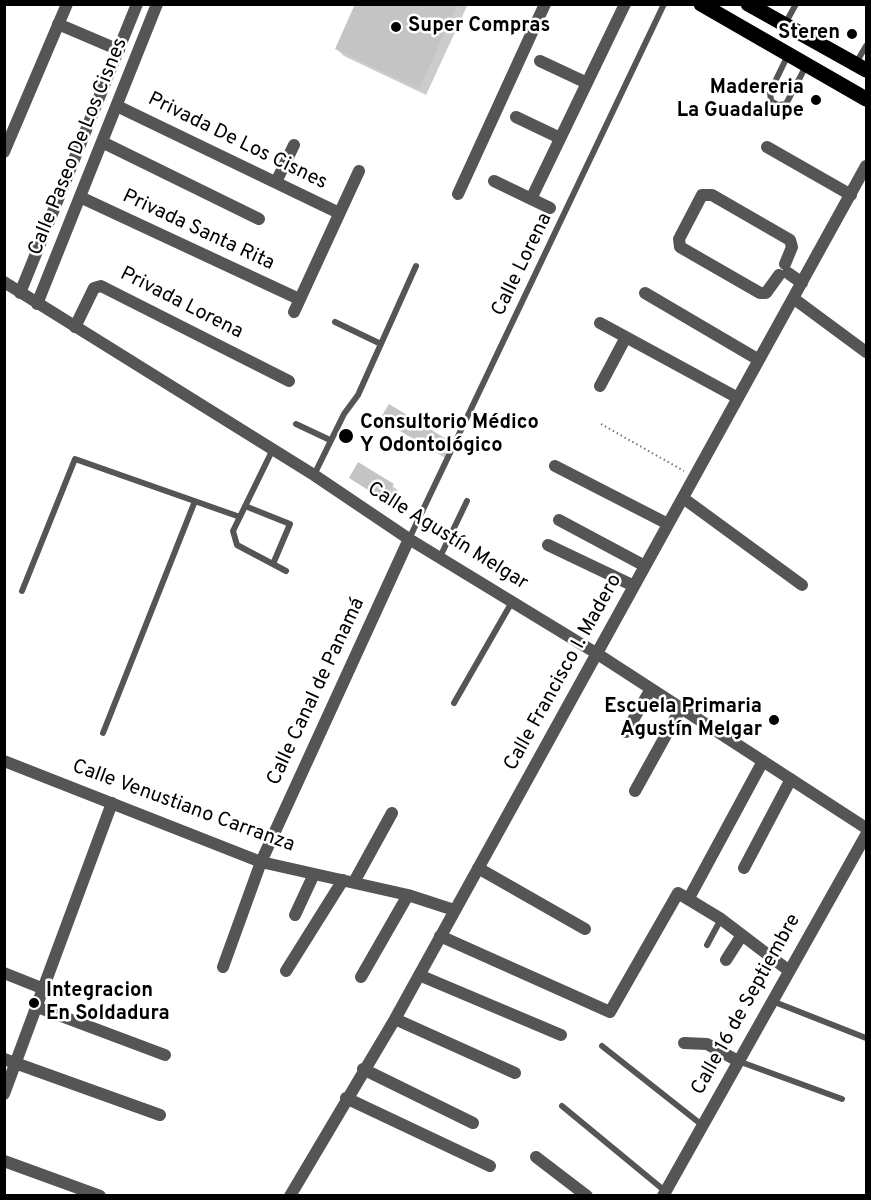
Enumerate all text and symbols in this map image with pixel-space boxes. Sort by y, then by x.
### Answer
place label: Super Compras [408,15,550,39]
marker: Super Compras [389,20,403,34]
place label: Steren [778,22,840,46]
marker: Steren [845,27,859,41]
street label: Calle Paseo De Los Cisnes [24,35,134,259]
place label: Madereria La Guadalupe [677,77,804,124]
street label: Privada De Los Cisnes [143,88,331,196]
marker: Madereria La Guadalupe [809,93,823,107]
street label: Privada Santa Rita [118,185,278,277]
street label: Calle Lorena [488,210,558,320]
street label: Privada Lorena [115,263,247,345]
place label: Consultorio Médico Y Odontológico [360,412,539,459]
marker: Consultorio Médico Y Odontológico [337,427,355,445]
street label: Calle Agustín Melgar [362,478,532,596]
street label: Calle Francisco I. Madero [500,571,628,775]
street label: Calle Canal de Panamá [263,594,371,790]
place label: Escuela Primaria Agustín Melgar [604,696,762,743]
marker: Escuela Primaria Agustín Melgar [767,713,781,727]
street label: Calle Venustiano Carranza [68,756,298,858]
street label: Calle 16 de Septiembre [687,910,807,1100]
place label: Integracion En Soldadura [46,980,170,1027]
marker: Integracion En Soldadura [27,996,41,1010]

